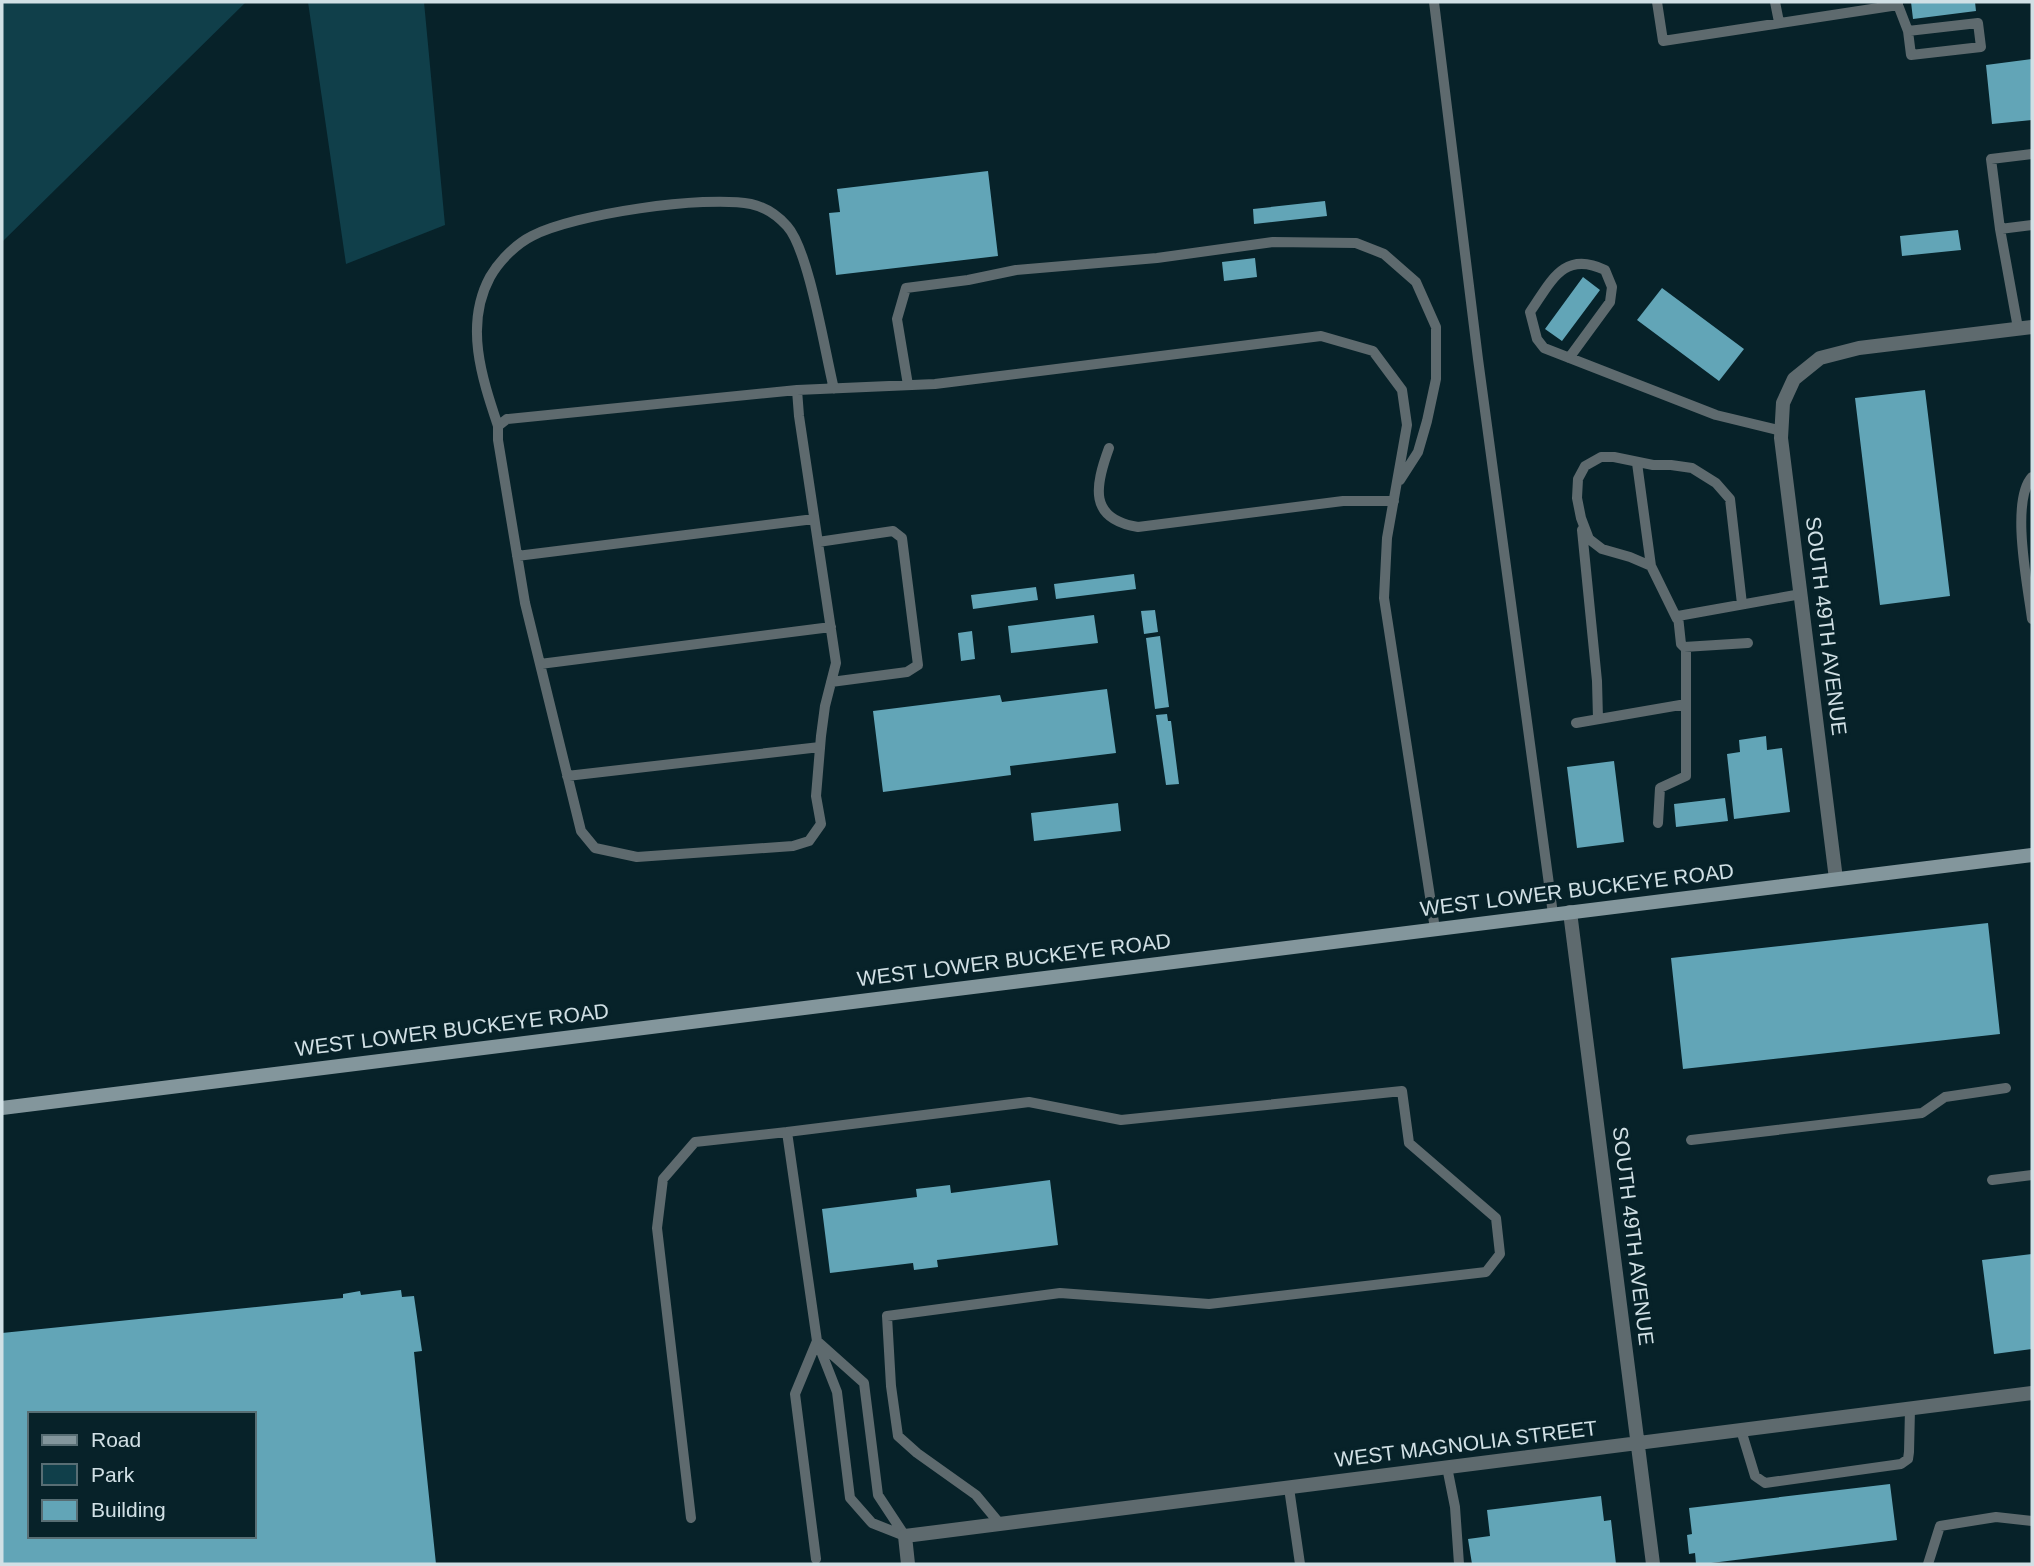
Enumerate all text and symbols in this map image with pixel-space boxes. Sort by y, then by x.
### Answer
street label: SOUTH 49TH AVENUE [1802,515,1851,737]
street label: WEST LOWER BUCKEYE ROAD [1419,859,1735,920]
street label: WEST LOWER BUCKEYE ROAD [856,929,1172,990]
street label: WEST LOWER BUCKEYE ROAD [294,999,610,1060]
street label: SOUTH 49TH AVENUE [1609,1125,1658,1347]
legend [28,1412,256,1538]
street label: WEST MAGNOLIA STREET [1333,1416,1599,1471]
text: Road [91,1428,141,1451]
text: Park [91,1463,135,1486]
text: Building [91,1498,166,1521]

